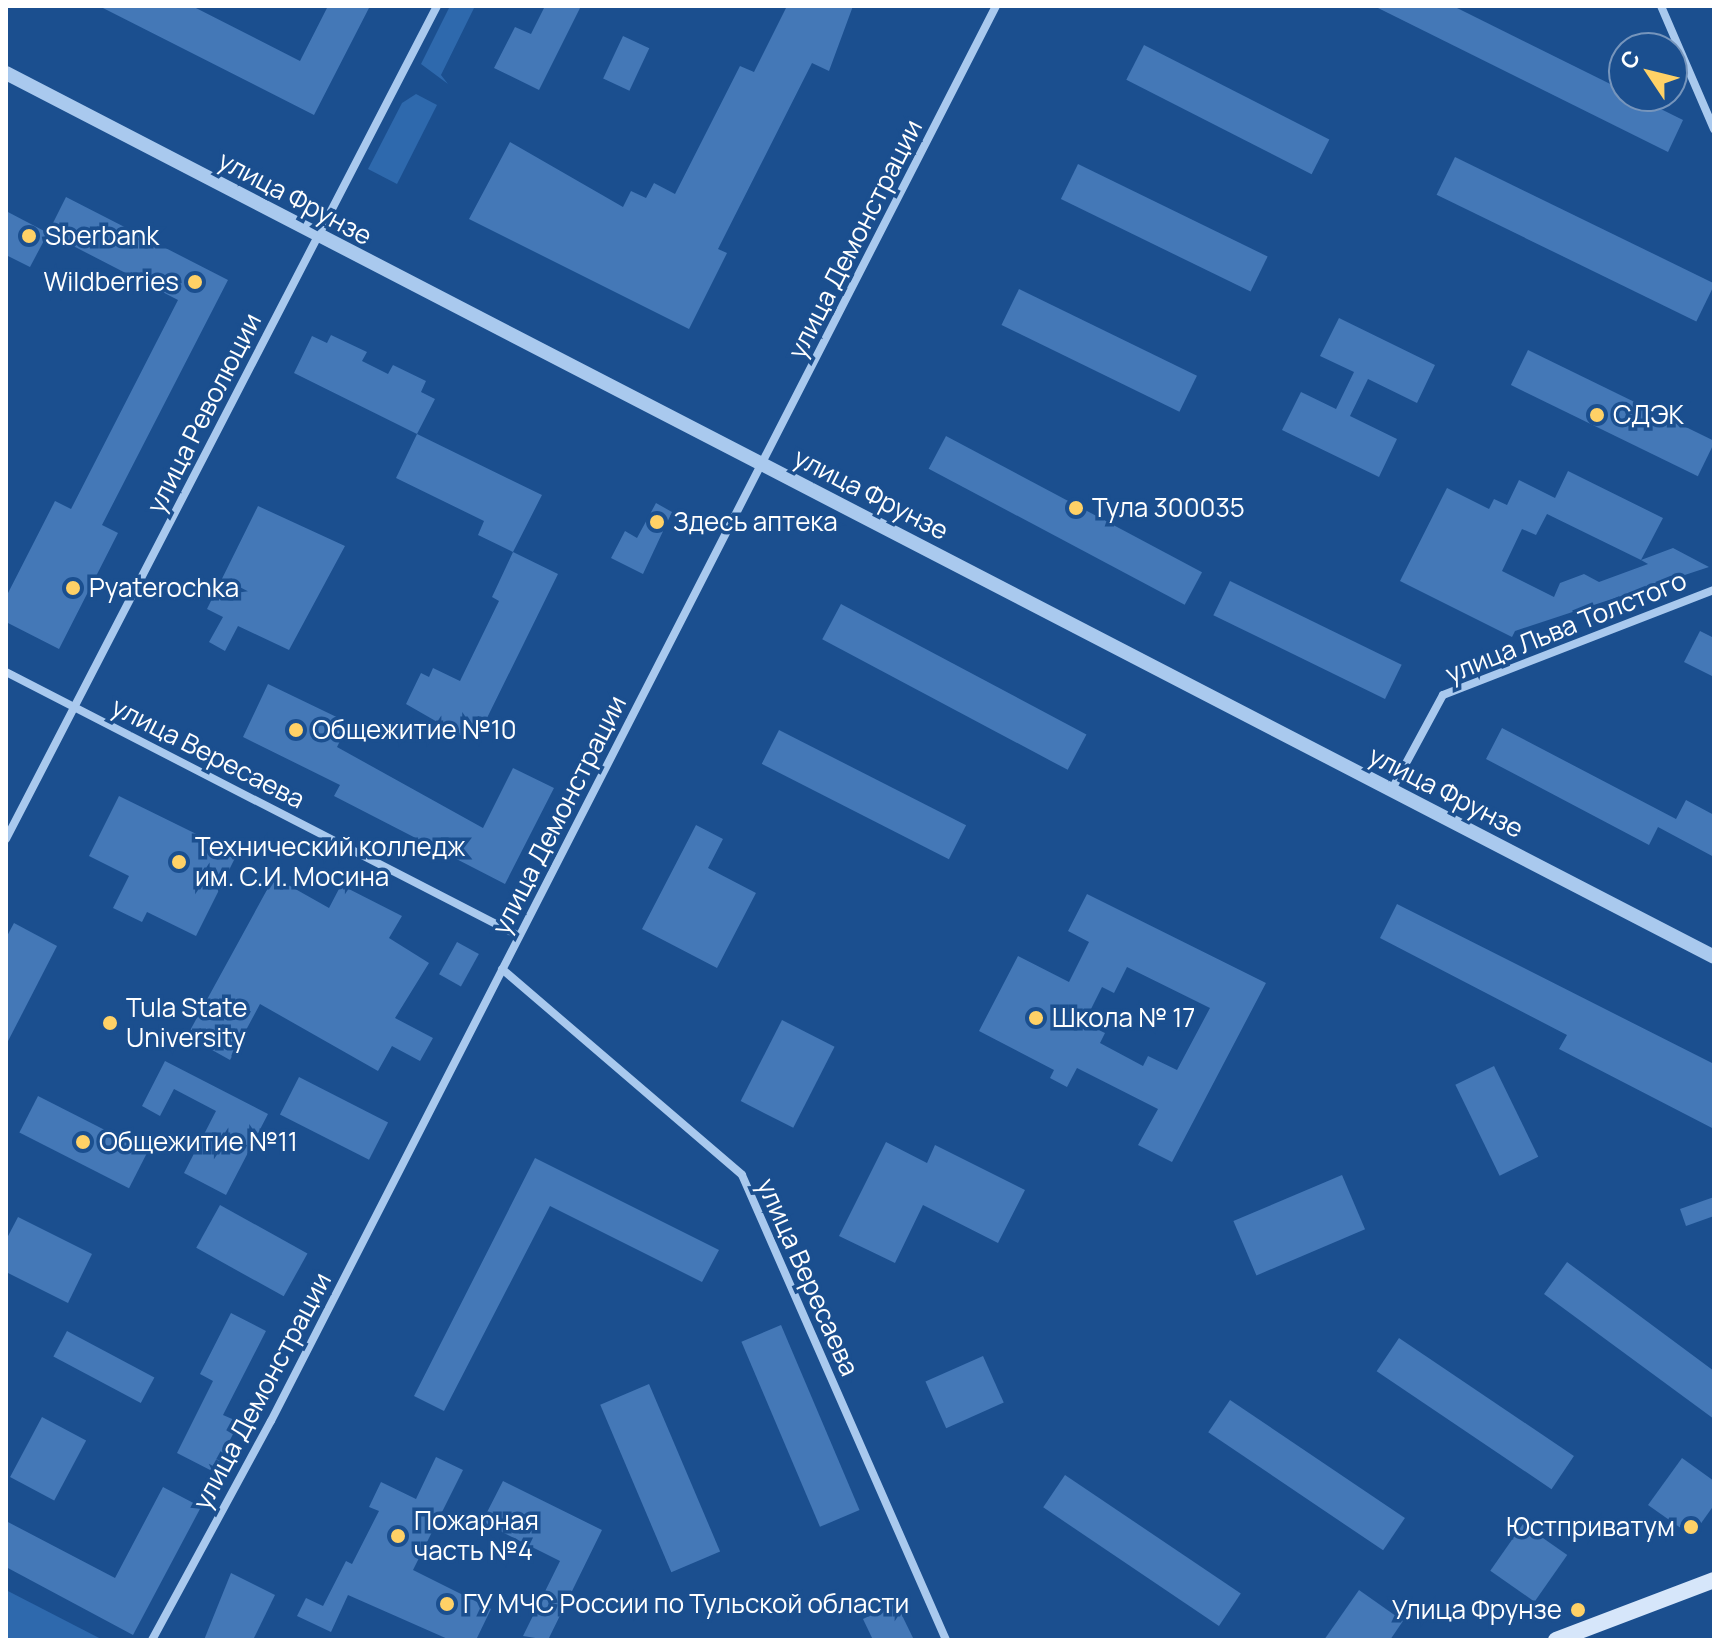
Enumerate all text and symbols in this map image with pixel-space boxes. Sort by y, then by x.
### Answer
north arrow [1608,32,1688,112]
text: С [1613,44,1647,75]
street label: улица Демонстрации [781,114,929,364]
street label: улица Фрунзе [213,144,377,252]
place label: Sberbank [45,220,159,252]
marker: Sberbank [20,227,38,245]
place label: Wildberries [43,266,179,298]
marker: Wildberries [186,273,204,291]
street label: улица Революции [140,308,268,518]
place label: СДЭК [1613,399,1684,431]
marker: СДЭК [1588,406,1606,424]
street label: улица Фрунзе [788,442,954,546]
place label: Тула 300035 [1092,492,1245,524]
marker: Тула 300035 [1067,499,1085,517]
place label: Здесь аптека [673,506,838,538]
marker: Здесь аптека [648,513,666,531]
street label: улица Льва Толстого [1441,564,1691,690]
place label: Pyaterochka [89,572,239,604]
marker: Pyaterochka [64,579,82,597]
street label: улица Демонстрации [485,690,633,940]
street label: улица Вересаева [106,691,310,815]
place label: Общежитие №10 [312,714,517,746]
marker: Общежитие №10 [287,721,305,739]
street label: улица Фрунзе [1363,740,1529,844]
place label: Технический колледж им. С.И. Мосина [195,831,466,892]
marker: Технический колледж им. С.И. Мосина [170,853,188,871]
place label: Tula State University [126,992,247,1054]
place label: Школа № 17 [1052,1002,1195,1034]
marker: Школа № 17 [1027,1009,1045,1027]
marker: Tula State University [101,1014,119,1032]
place label: Общежитие №11 [99,1126,298,1158]
marker: Общежитие №11 [74,1133,92,1151]
street label: улица Вересаева [750,1174,866,1380]
street label: улица Демонстрации [186,1267,338,1515]
place label: Пожарная часть №4 [414,1505,539,1566]
place label: Юстприватум [1506,1511,1675,1543]
marker: Юстприватум [1682,1518,1700,1536]
marker: Пожарная часть №4 [389,1527,407,1545]
place label: ГУ МЧС России по Тульской области [463,1588,910,1620]
place label: Улица Фрунзе [1392,1594,1562,1626]
marker: ГУ МЧС России по Тульской области [438,1595,456,1613]
marker: Улица Фрунзе [1569,1601,1587,1619]

